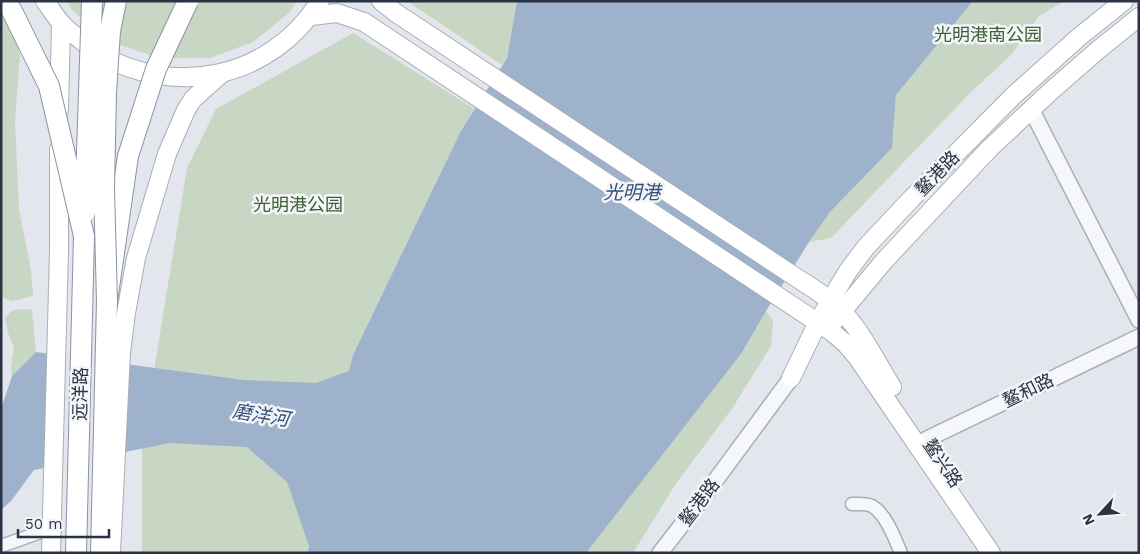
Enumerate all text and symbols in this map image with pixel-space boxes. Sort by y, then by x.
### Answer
park label: 光明港南公园 [934,24,1042,45]
street label: 鳌港路 [911,146,963,200]
water label: 光明港 [603,181,663,204]
park label: 光明港公园 [253,194,343,215]
street label: 远洋路 [69,367,91,421]
street label: 鳌和路 [999,369,1057,411]
water label: 磨洋河 [231,399,295,431]
street label: 鳌兴路 [919,435,967,491]
street label: 鳌港路 [674,474,724,530]
north arrow [1075,489,1125,539]
scale bar [18,506,109,538]
text: N [1079,512,1098,528]
text: 50 m [25,515,62,533]

